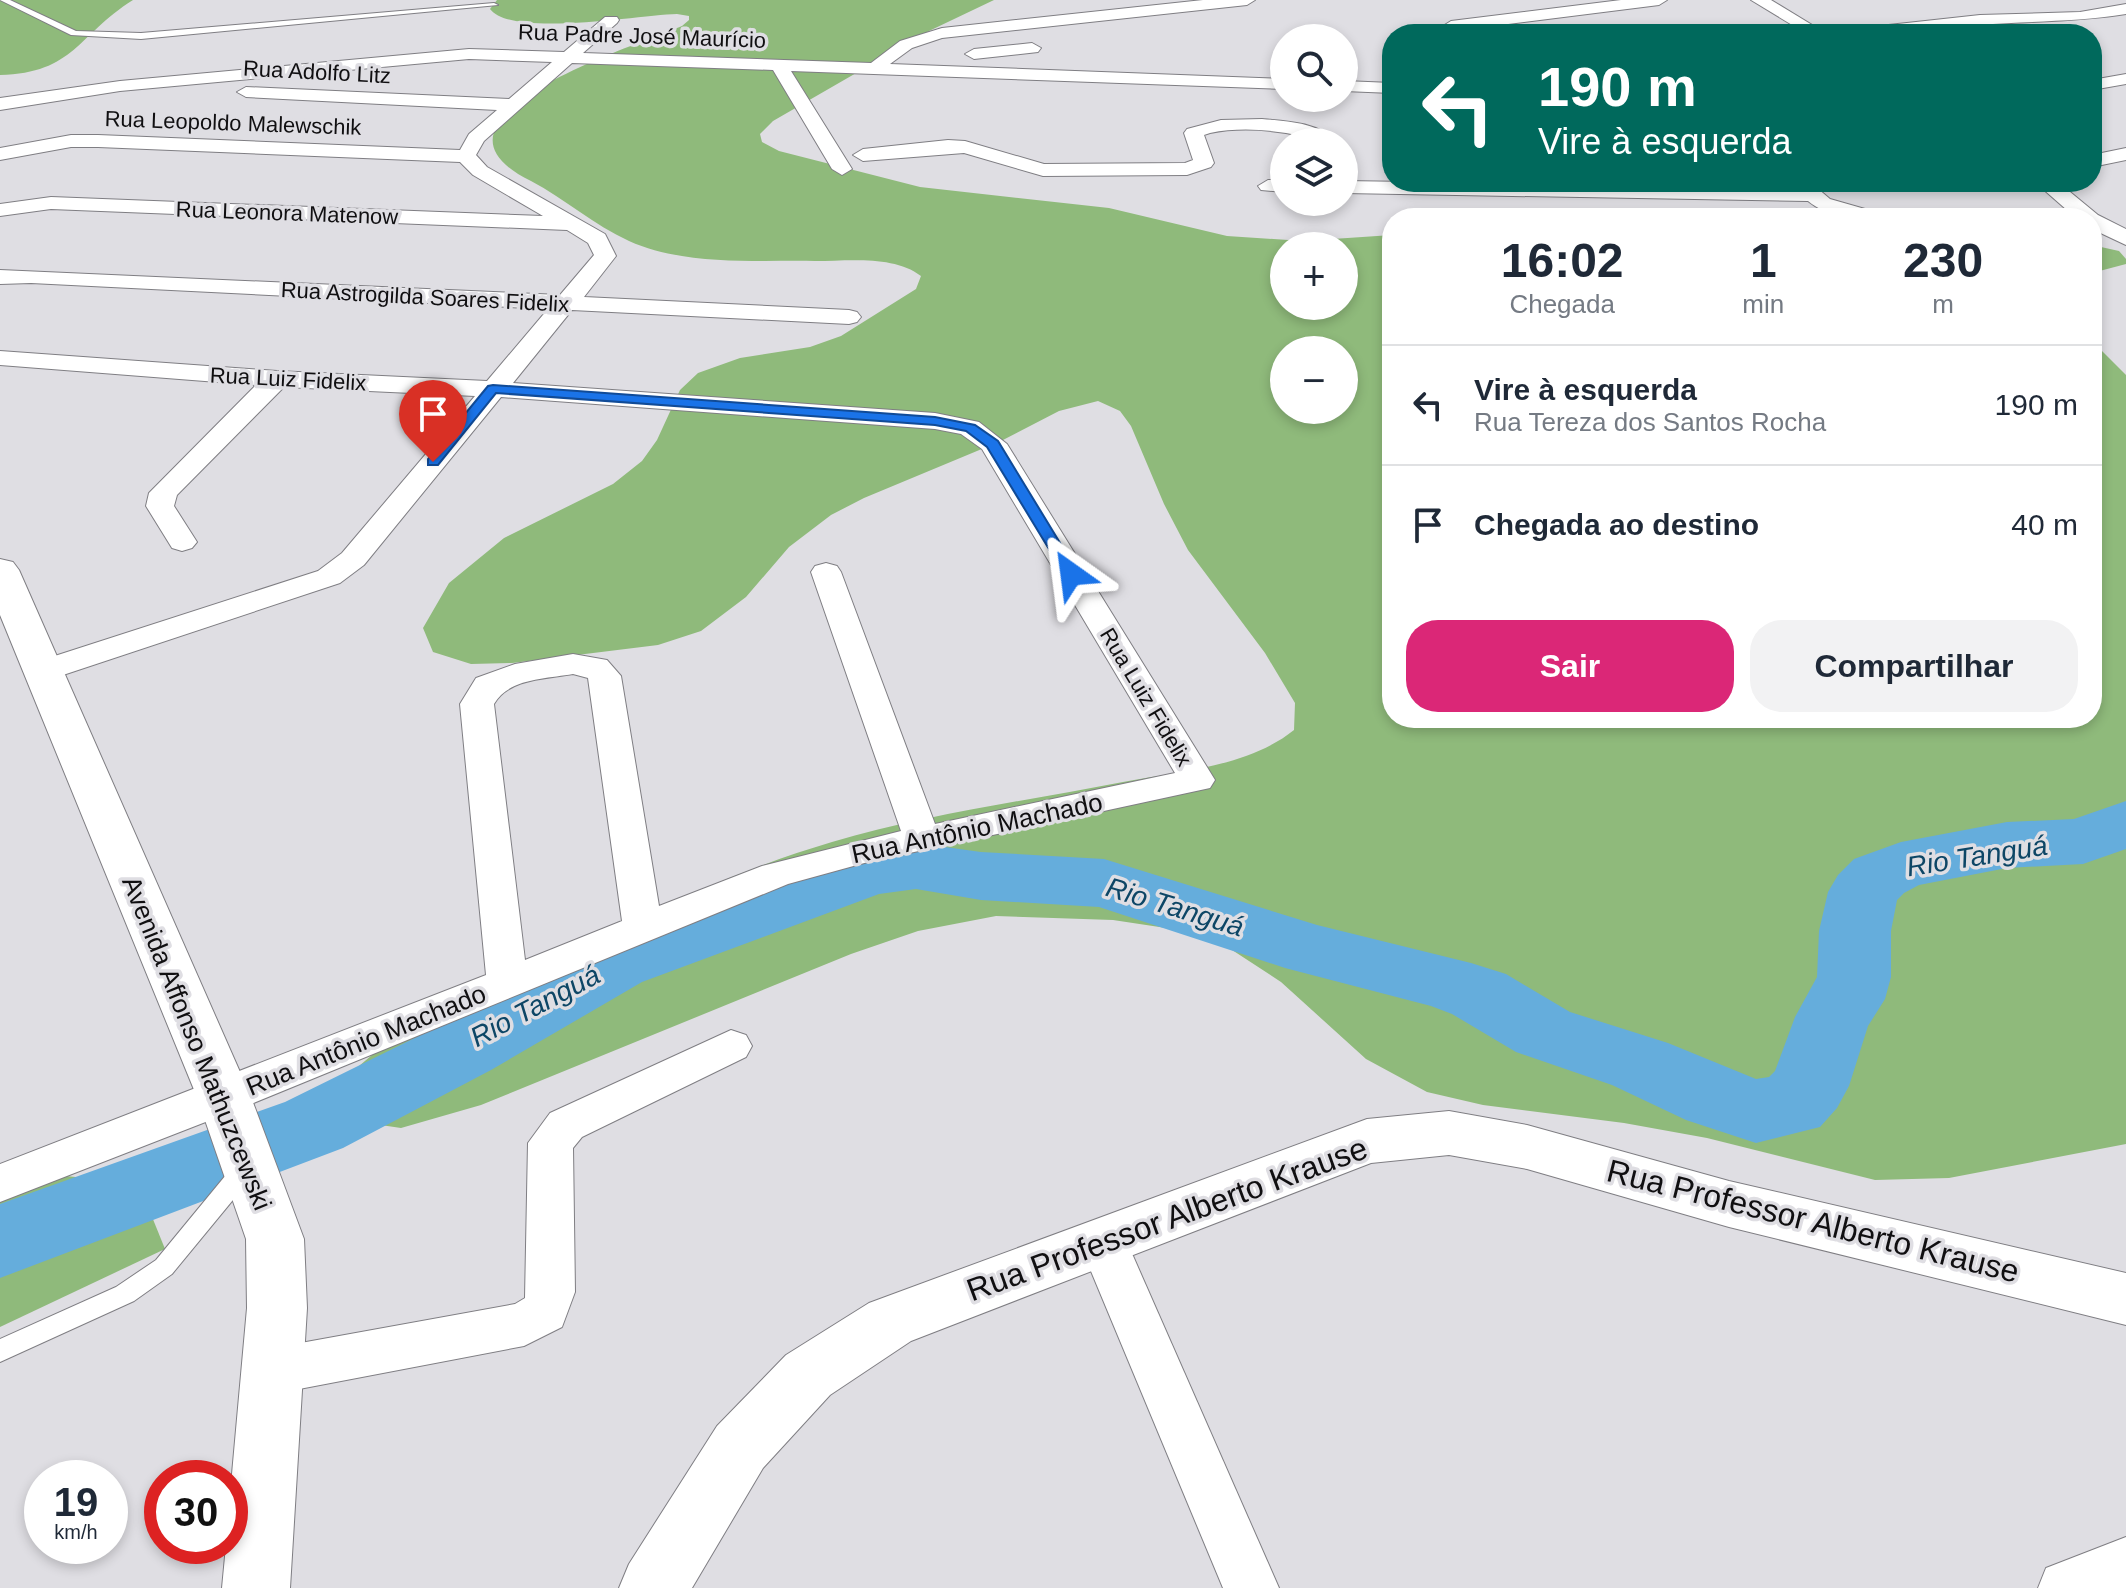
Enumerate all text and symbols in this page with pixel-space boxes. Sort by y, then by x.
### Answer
street label: Rua Padre José Maurício [518,19,766,53]
map controls [1270,24,1358,424]
button: search [1270,24,1358,112]
text: 190 m [1538,55,1697,118]
street label: Rua Adolfo Litz [242,56,392,88]
icon: left [1406,56,1510,160]
street label: Rua Leopoldo Malewschik [104,106,363,140]
text: Vire à esquerda [1538,121,1792,162]
button: layers [1270,128,1358,216]
street label: Rua Leonora Matenow [175,197,399,229]
button: + [1270,232,1358,320]
text: 16:02 [1501,234,1624,287]
text: 1 [1750,234,1777,287]
text: 230 [1903,234,1983,287]
street label: Rua Astrogilda Soares Fidelix [280,277,570,317]
text: Chegada [1509,289,1615,319]
text: min [1742,289,1784,319]
text: m [1932,289,1954,319]
button: − [1270,336,1358,424]
street label: Rua Luiz Fidelix [209,362,367,396]
text: Vire à esquerda [1474,373,1697,406]
pin [399,380,467,462]
icon: left [1406,383,1450,427]
text: 190 m [1995,388,2078,421]
icon: arrive [411,392,455,436]
text: Rua Tereza dos Santos Rocha [1474,407,1826,437]
icon: arrive [1406,503,1450,547]
text: Chegada ao destino [1474,508,1759,541]
text: 40 m [2011,508,2078,541]
position arrow [1029,532,1113,616]
button: Sair [1406,620,1734,712]
button: Compartilhar [1750,620,2078,712]
street label: Rua Luiz Fidelix [1095,623,1197,771]
street label: Rua Antônio Machado [849,787,1105,869]
water label: Rio Tanguá [1904,830,2050,882]
water label: Rio Tanguá [1102,871,1248,943]
street label: Avenida Affonso Mathuzcewski [116,872,278,1214]
water label: Rio Tanguá [465,959,605,1053]
street label: Rua Antônio Machado [242,978,490,1102]
street label: Rua Professor Alberto Krause [962,1130,1372,1308]
street label: Rua Professor Alberto Krause [1603,1152,2023,1290]
speed limit sign: 30 [144,1460,248,1564]
text: 19 [54,1480,98,1524]
text: km/h [54,1521,98,1543]

